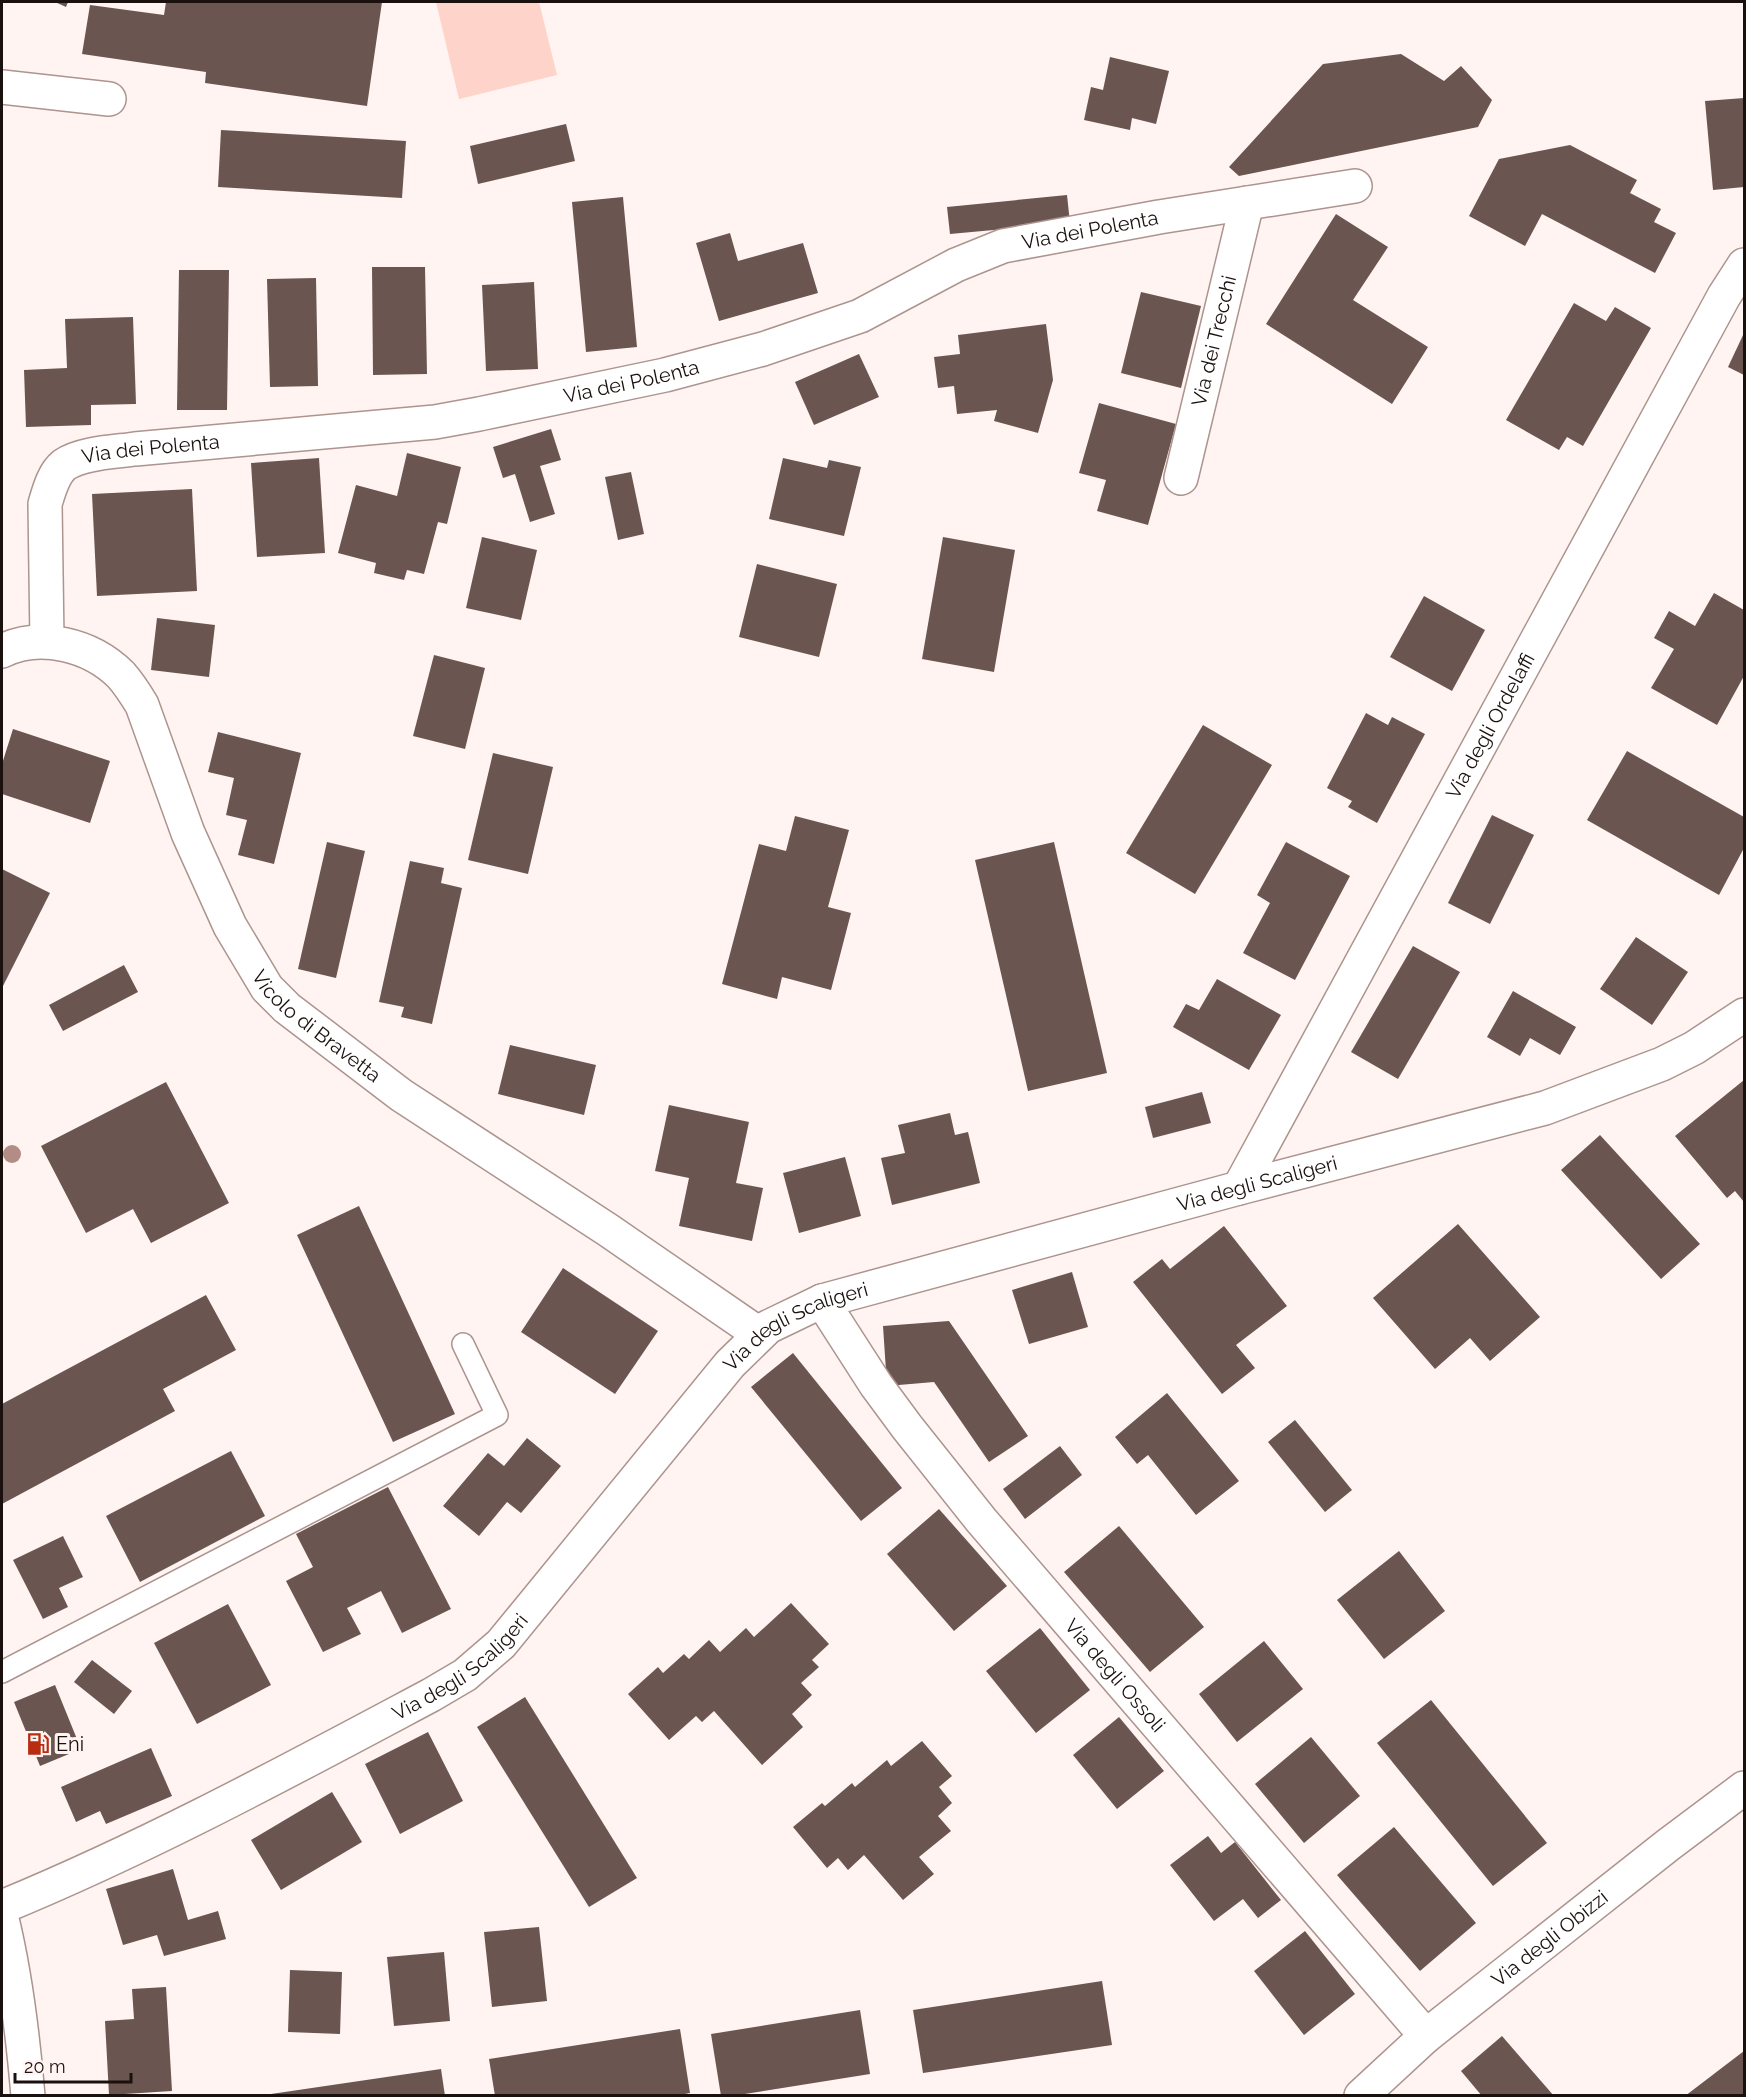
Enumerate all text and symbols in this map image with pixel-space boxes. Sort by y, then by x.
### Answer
street label: Via dei Polenta [1020,205,1160,254]
street label: Via dei Trecchi [1187,273,1241,409]
street label: Via dei Polenta [561,354,702,408]
street label: Via dei Polenta [79,429,220,469]
street label: Via degli Ordelaffi [1441,649,1540,803]
street label: Vicolo di Bravetta [247,966,386,1087]
street label: Via degli Scaligeri [1174,1151,1340,1216]
street label: Via degli Scaligeri [718,1277,871,1376]
street label: Via degli Scaligeri [388,1609,533,1725]
street label: Via degli Ossoli [1060,1614,1170,1737]
fuel station icon: Eni [25,1731,51,1757]
place label: Eni [56,1732,84,1756]
street label: Via degli Obizzi [1487,1885,1613,1992]
scale bar [15,2046,130,2084]
text: 20 m [24,2056,66,2077]

